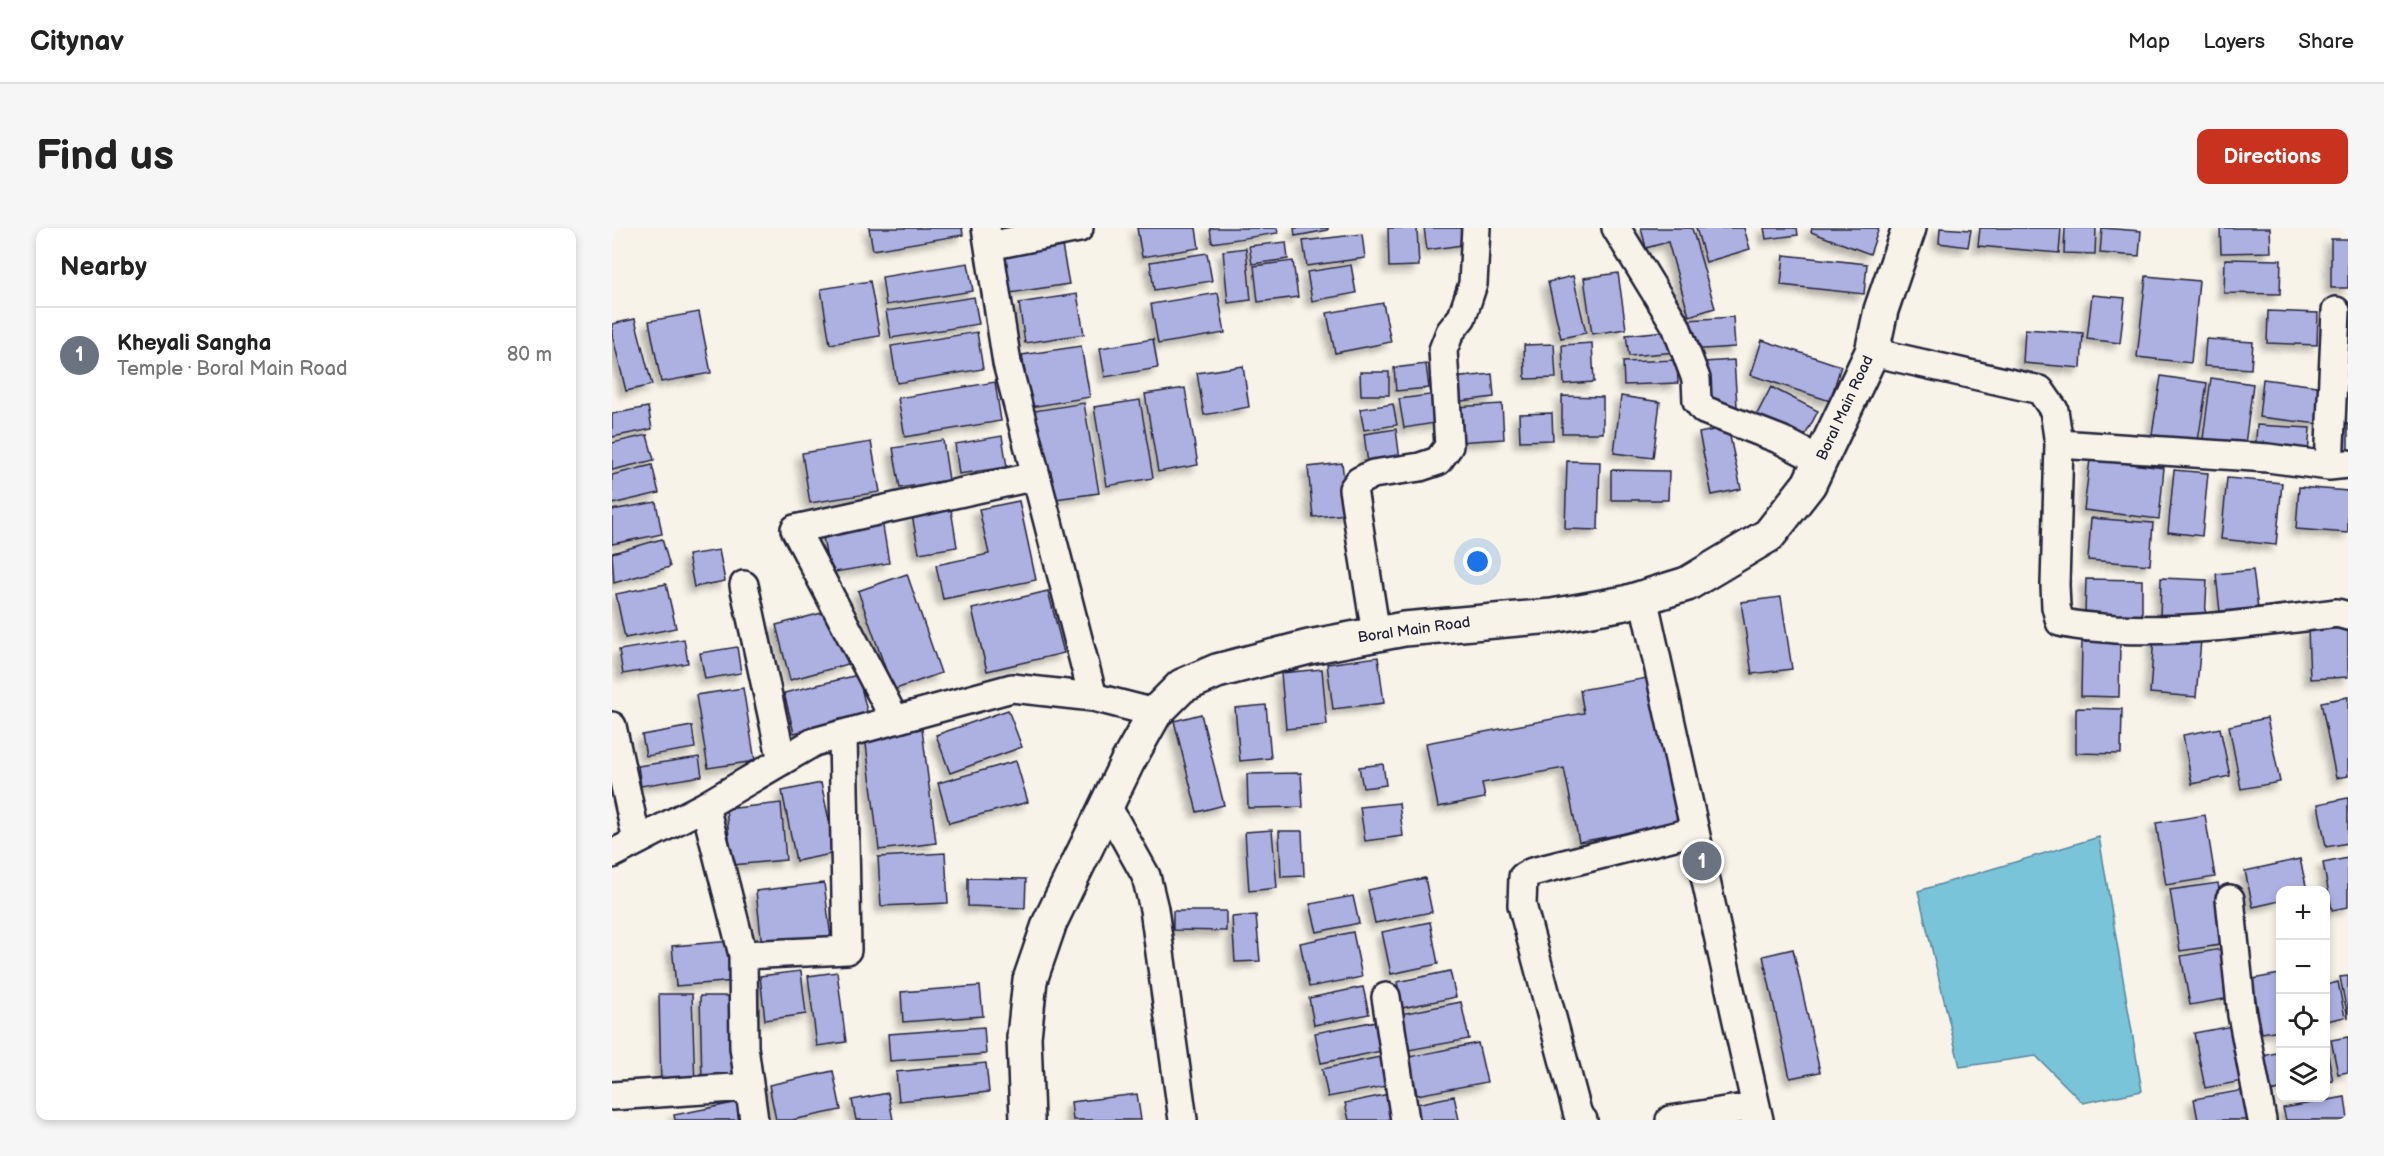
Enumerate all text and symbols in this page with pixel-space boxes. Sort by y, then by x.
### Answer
text: Citynav [30,25,124,58]
text: Map [2128,29,2170,54]
text: Layers [2203,29,2265,54]
text: Share [2298,29,2354,54]
button: Directions [2197,129,2348,184]
text: Find us [36,131,174,182]
text: Nearby [60,252,147,283]
text: Kheyali Sangha [117,330,271,357]
text: 1 [75,343,84,367]
text: 80 m [507,343,552,367]
street label: Boral Main Road [1812,353,1878,463]
text: Temple · Boral Main Road [117,357,348,381]
your location [1463,547,1492,576]
street label: Boral Main Road [1356,613,1472,647]
pin: 1 [1682,838,1722,884]
map controls [2276,886,2330,1102]
button: + [2276,886,2330,940]
button: − [2276,940,2330,994]
button: locate [2276,994,2330,1048]
button: layers [2276,1048,2330,1102]

